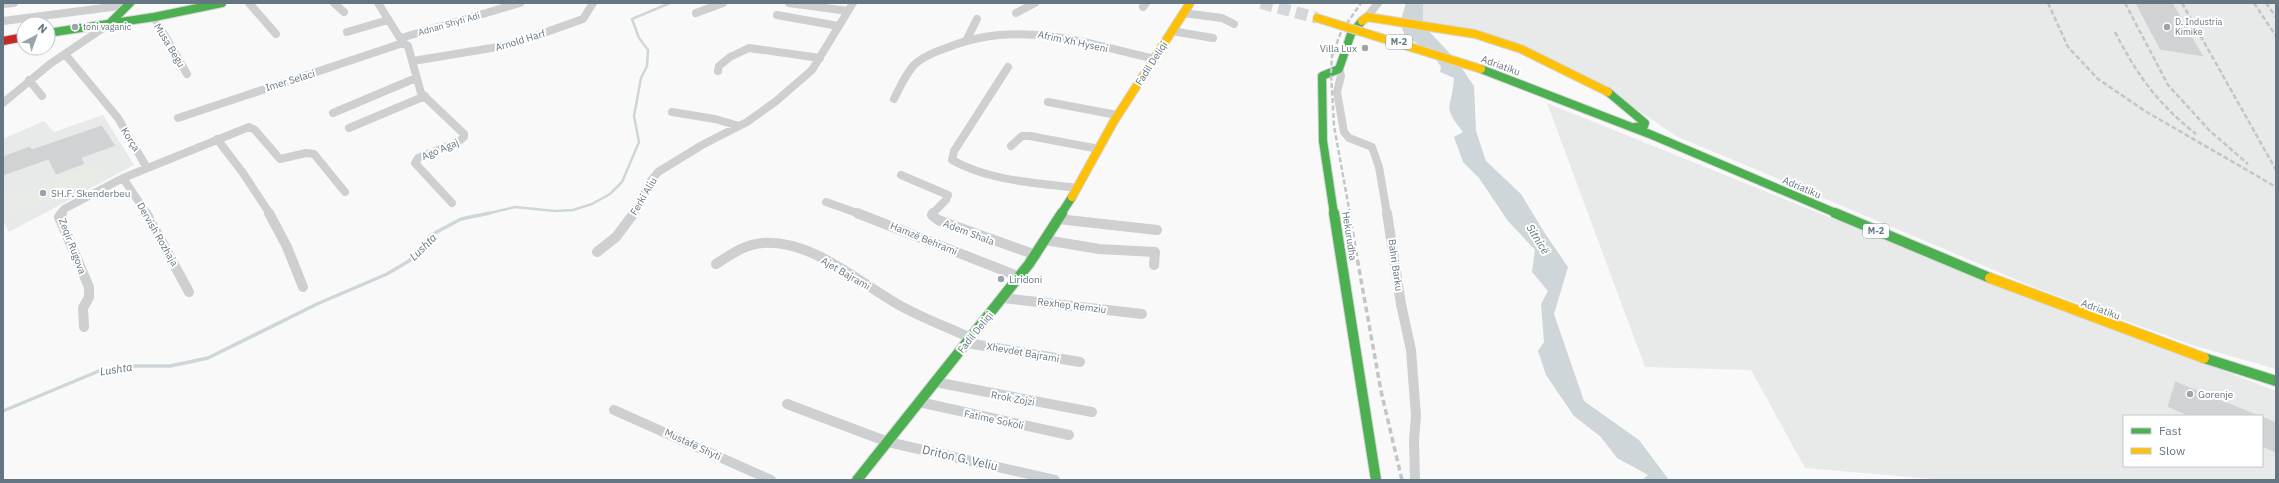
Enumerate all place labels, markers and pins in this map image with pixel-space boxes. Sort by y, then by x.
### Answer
place label: D. Industria Kimike [2175,16,2222,37]
place label: toni vaganic [83,21,132,32]
marker: toni vaganic [70,22,80,32]
marker: D. Industria Kimike [2162,22,2172,32]
place label: Villa Lux [1320,42,1357,55]
marker: Villa Lux [1360,43,1370,53]
place label: SH.F. Skenderbeu [51,187,130,200]
marker: SH.F. Skenderbeu [38,188,48,198]
place label: Liridoni [1009,273,1042,286]
marker: Liridoni [996,274,1006,284]
place label: Gorenje [2198,388,2234,401]
marker: Gorenje [2185,389,2195,399]

